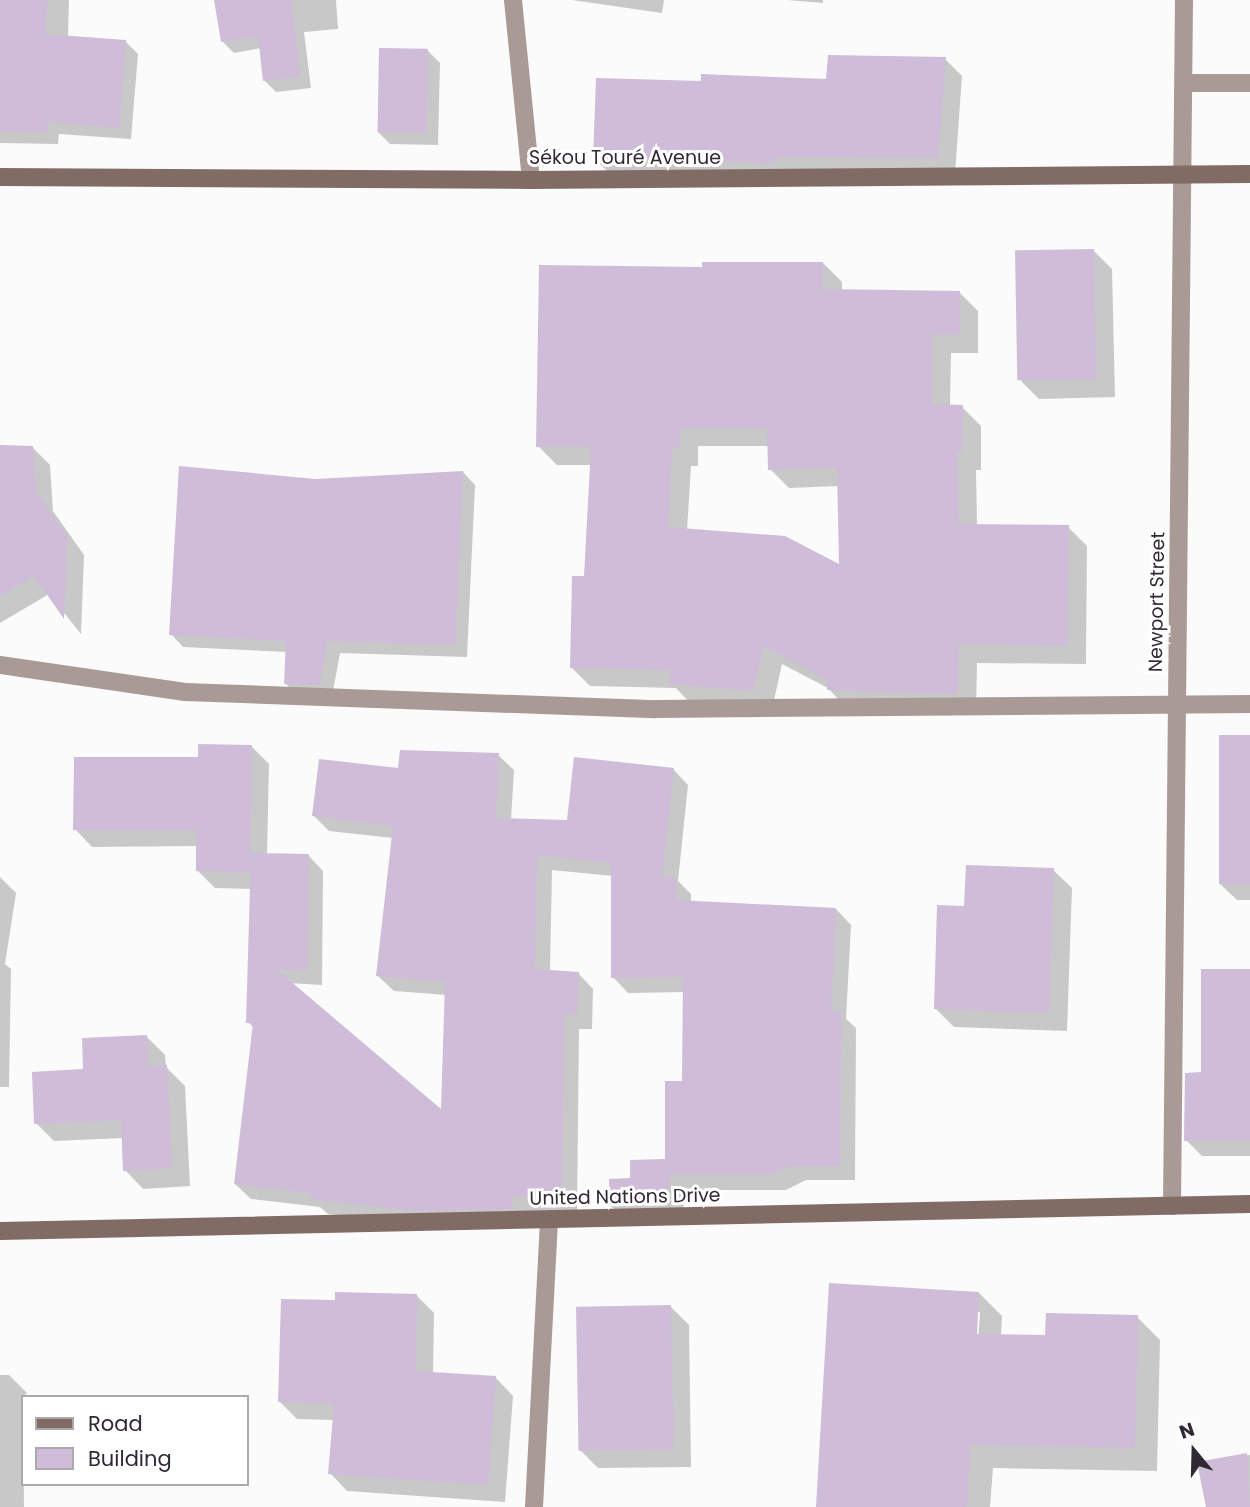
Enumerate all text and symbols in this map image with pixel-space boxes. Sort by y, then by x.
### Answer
street label: Sékou Touré Avenue [529,147,721,169]
street label: Newport Street [1144,532,1170,672]
street label: United Nations Drive [529,1184,721,1210]
legend [21,1395,248,1486]
text: Road [88,1409,143,1438]
north arrow [1159,1416,1229,1486]
text: N [1176,1416,1198,1446]
text: Building [88,1444,172,1473]

